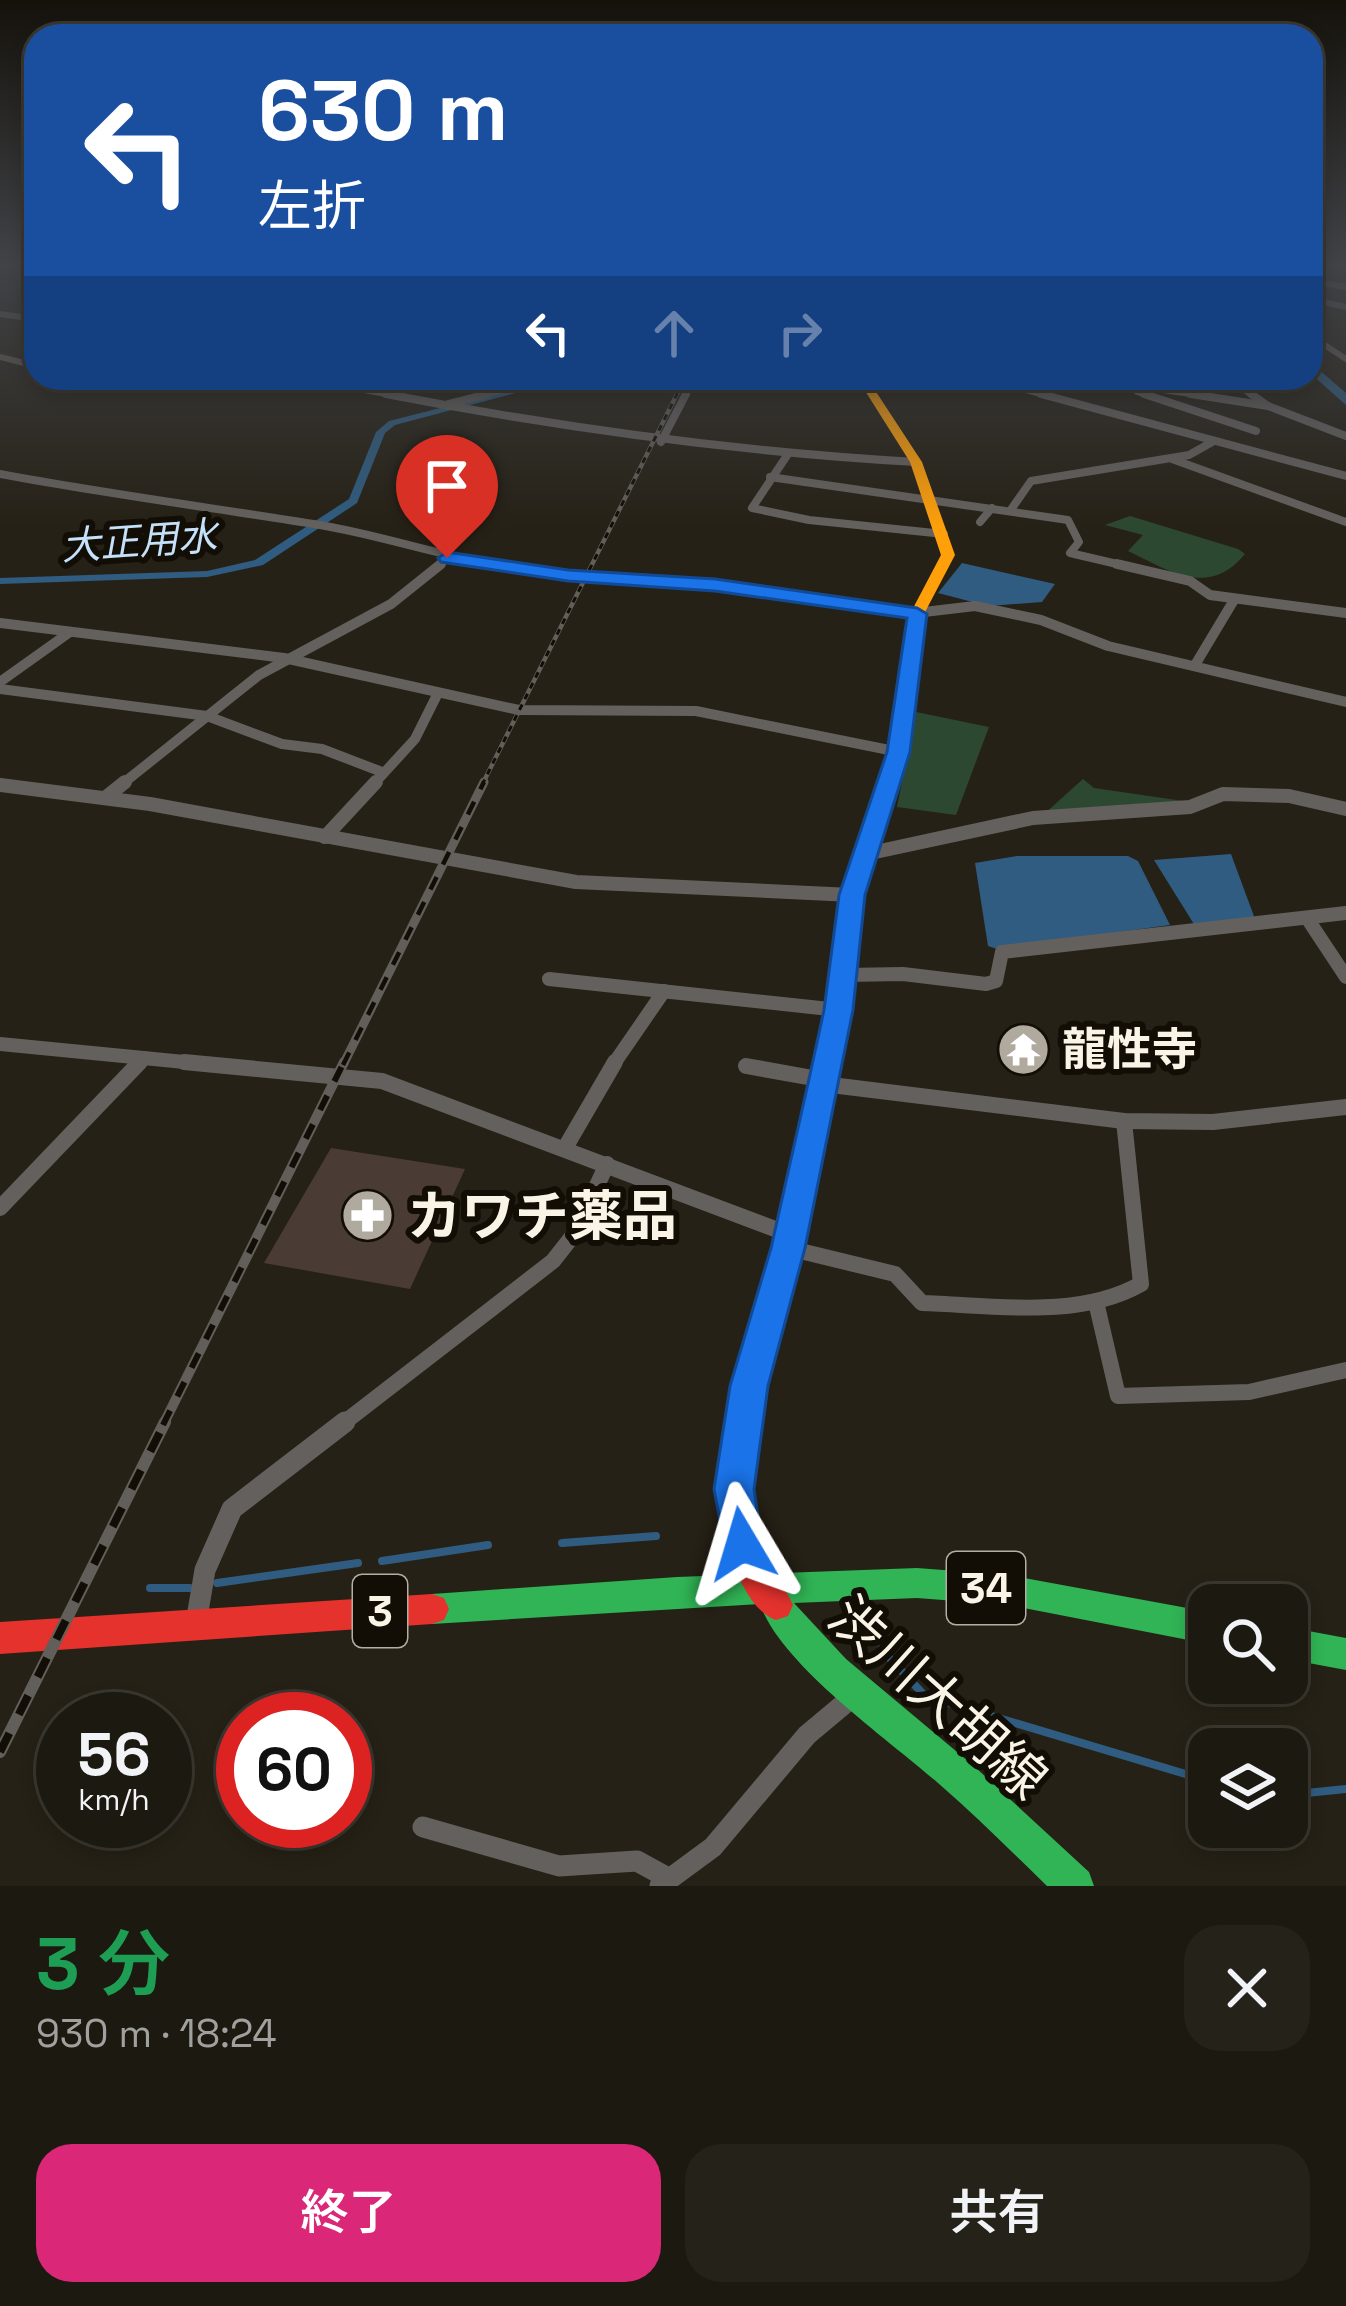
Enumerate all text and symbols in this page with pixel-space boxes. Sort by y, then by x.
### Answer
text: 630 m [258,57,509,165]
icon: left [60,72,216,228]
text: 左折 [258,172,366,241]
icon: left [515,300,581,366]
icon: ahead [641,300,707,366]
icon: right [767,300,833,366]
pin [396,435,498,558]
icon: arrive [414,453,480,519]
water label: 大正用水 [59,511,223,571]
temple icon: 龍性寺 [995,1021,1051,1077]
place label: 龍性寺 [1062,1021,1197,1078]
place label: カワチ薬品 [407,1182,677,1251]
pharmacy icon: カワチ薬品 [340,1188,396,1244]
position arrow [679,1481,805,1607]
road number: 34 [947,1552,1025,1624]
road number: 3 [353,1575,407,1647]
street label: 渋川大胡線 [815,1582,1061,1814]
map controls [1188,1584,1308,1848]
button: search [1188,1584,1308,1704]
speed limit sign: 60 [216,1692,372,1848]
text: 56 [77,1716,151,1793]
button: layers [1188,1728,1308,1848]
text: km/h [78,1780,150,1819]
text: 3 分 [36,1918,170,2010]
button: close [1184,1925,1310,2051]
text: 930 m · 18:24 [36,2009,277,2058]
button: 終了 [36,2144,661,2282]
button: 共有 [685,2144,1310,2282]

